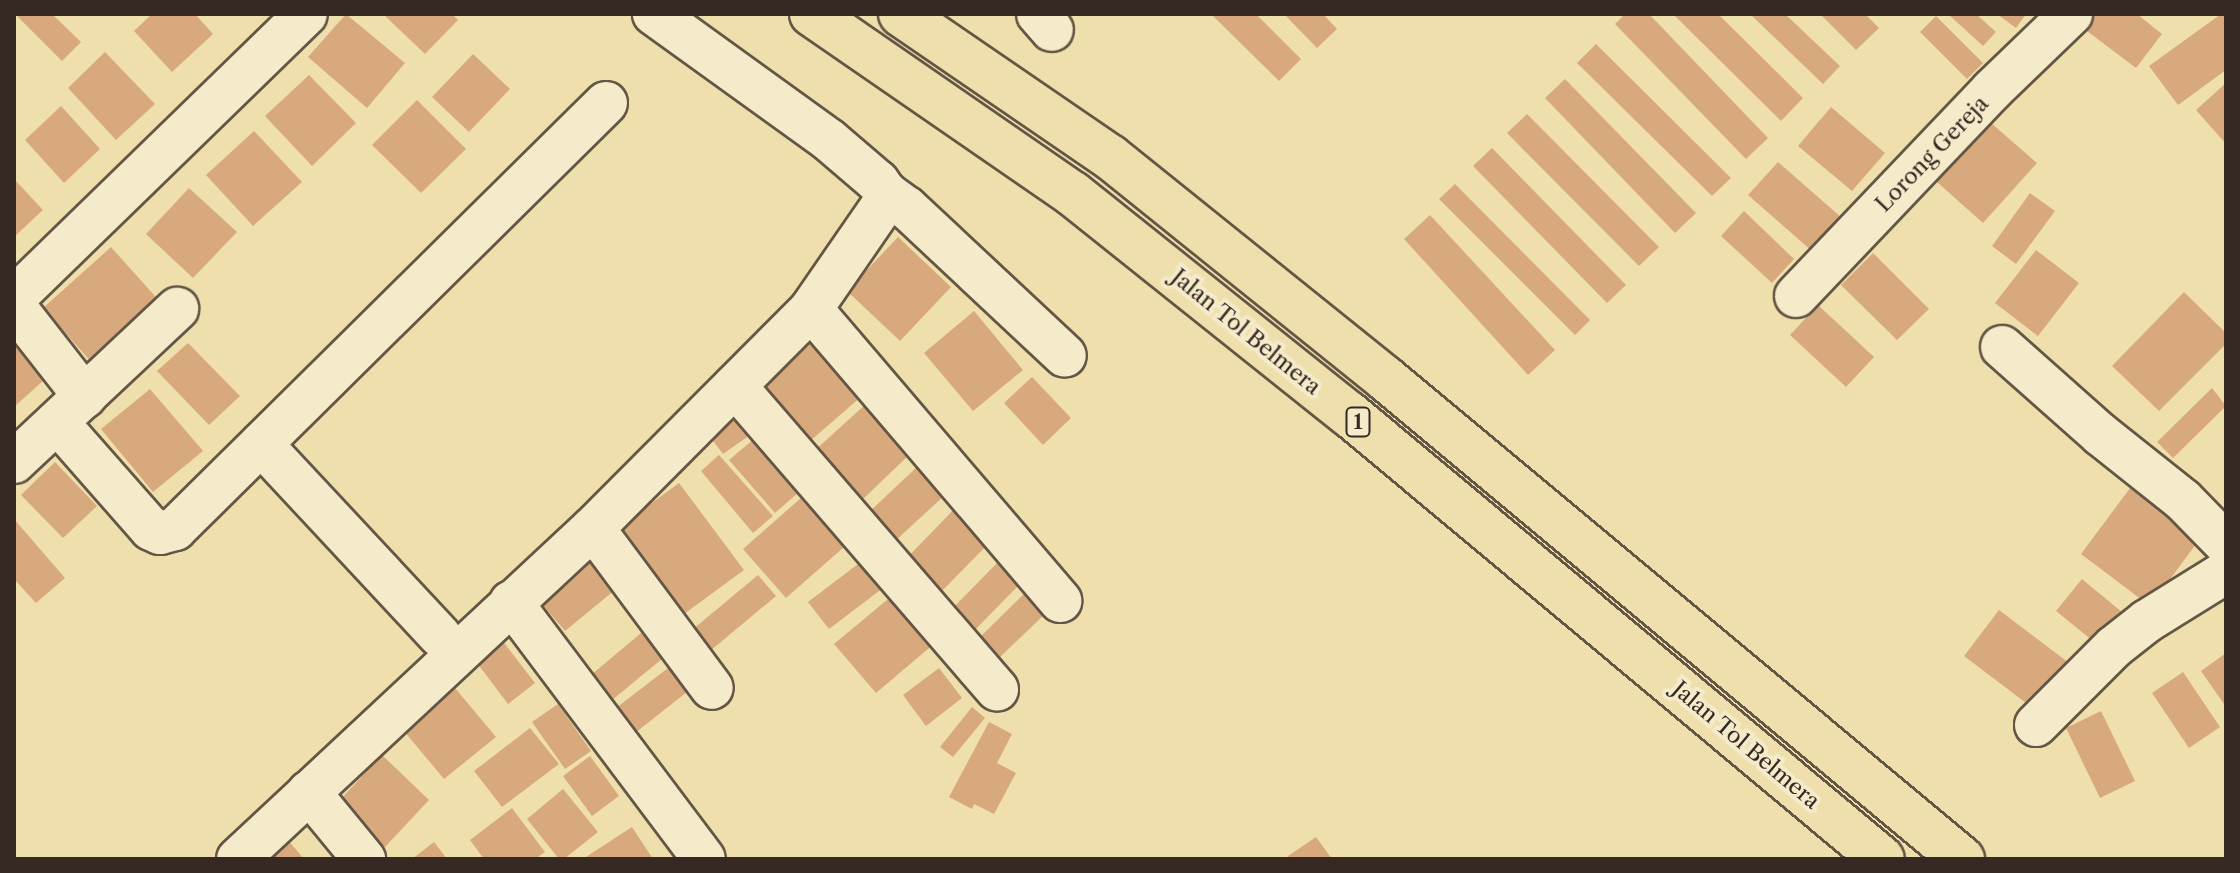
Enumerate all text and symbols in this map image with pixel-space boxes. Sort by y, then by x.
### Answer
street label: Lorong Gereja [1870,91,1994,217]
street label: Jalan Tol Belmera [1166,264,1326,400]
road number: 1 [1344,406,1372,438]
street label: Jalan Tol Belmera [1667,675,1825,815]

